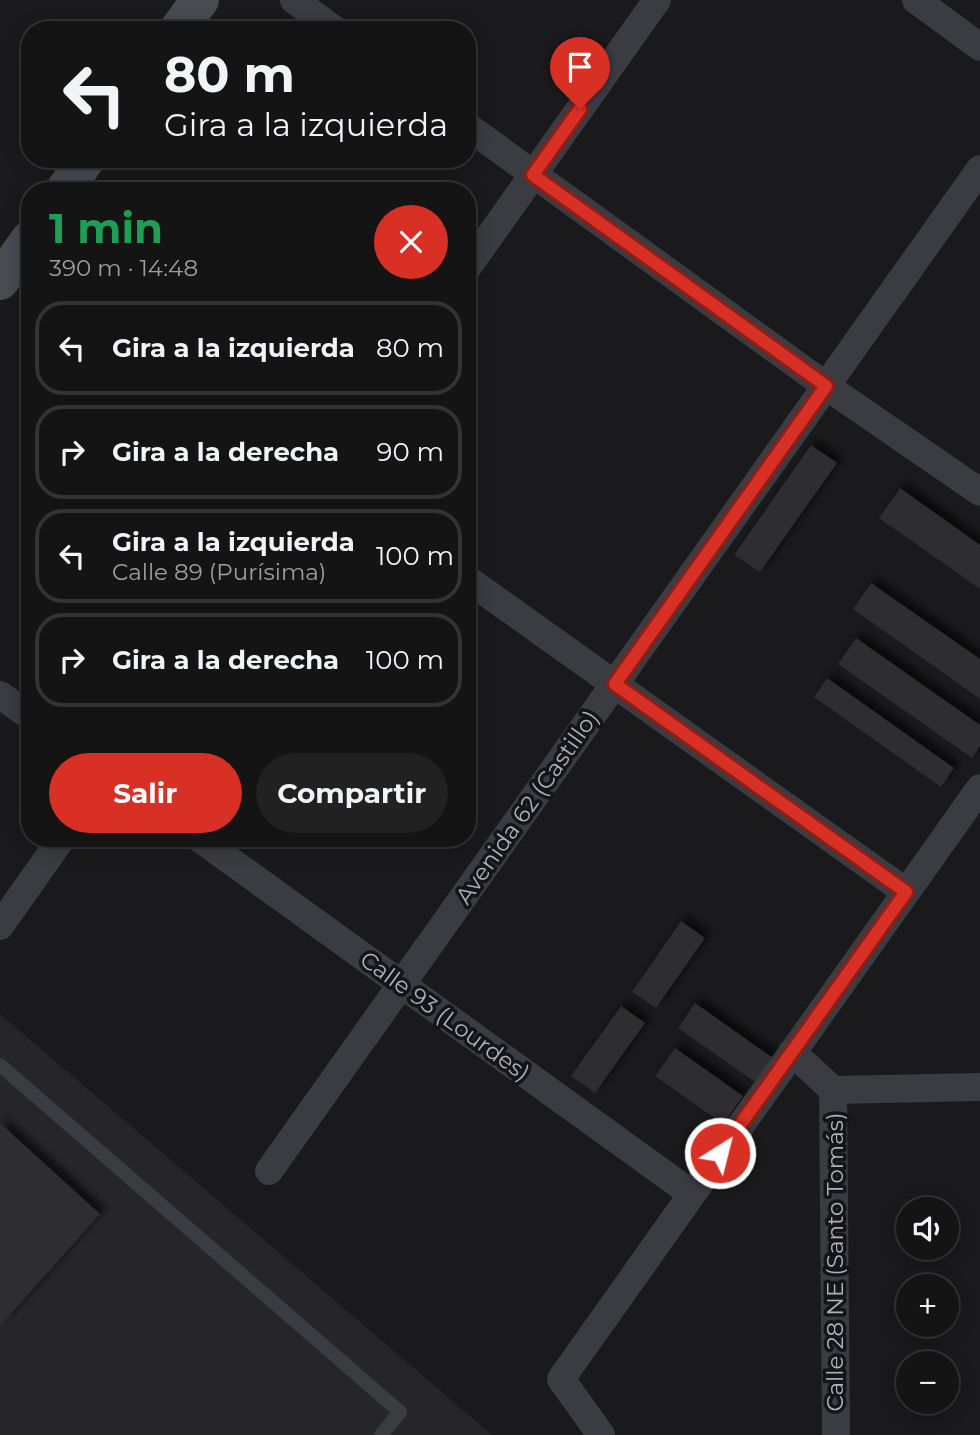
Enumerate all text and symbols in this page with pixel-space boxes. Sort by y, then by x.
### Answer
pin [550,37,610,109]
text: 80 m [164,45,295,104]
icon: arrive [561,48,599,86]
icon: left [49,49,140,140]
text: Gira a la izquierda [164,105,448,144]
text: 1 min [49,202,163,254]
button: close [374,205,448,279]
text: 390 m · 14:48 [49,254,198,282]
icon: left [53,329,91,367]
text: Gira a la izquierda [112,332,355,364]
text: 80 m [376,332,444,364]
icon: right [53,433,91,471]
text: Gira a la derecha [112,436,339,468]
text: 90 m [377,436,444,468]
text: Gira a la izquierda [112,526,355,558]
icon: left [53,537,91,575]
text: 100 m [376,540,454,572]
text: Calle 89 (Purísima) [112,558,326,586]
icon: right [53,641,91,679]
text: Gira a la derecha [112,644,339,676]
text: 100 m [366,644,444,676]
street label: Avenida 62 (Castillo) [449,705,605,909]
button: Salir [49,753,242,833]
button: Compartir [256,753,448,833]
street label: Calle 93 (Lourdes) [355,945,535,1087]
street label: Calle 28 NE (Santo Tomás) [821,1112,849,1412]
position arrow [683,1116,757,1190]
map controls [896,1197,959,1414]
button: sound [896,1197,959,1260]
button: + [896,1274,959,1337]
button: − [896,1351,959,1414]

